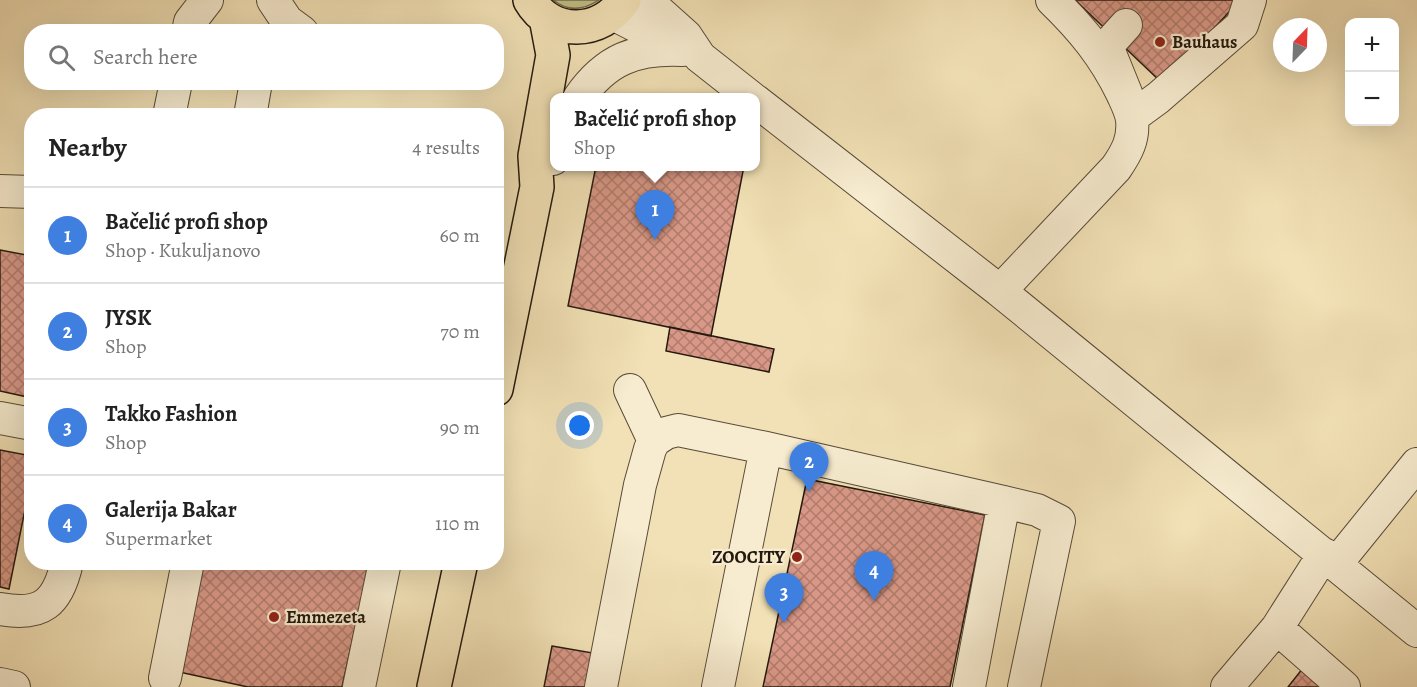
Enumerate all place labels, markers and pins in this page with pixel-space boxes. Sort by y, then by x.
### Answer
place label: Bauhaus [1172,30,1237,54]
marker: Bauhaus [1153,35,1167,49]
pin: 1 [636,190,674,240]
pin: 2 [790,442,828,492]
place label: ZOOCITY [712,545,785,569]
marker: ZOOCITY [790,550,804,564]
pin: 4 [854,552,894,601]
pin: 3 [764,574,804,623]
place label: Emmezeta [286,605,366,629]
marker: Emmezeta [267,610,281,624]

